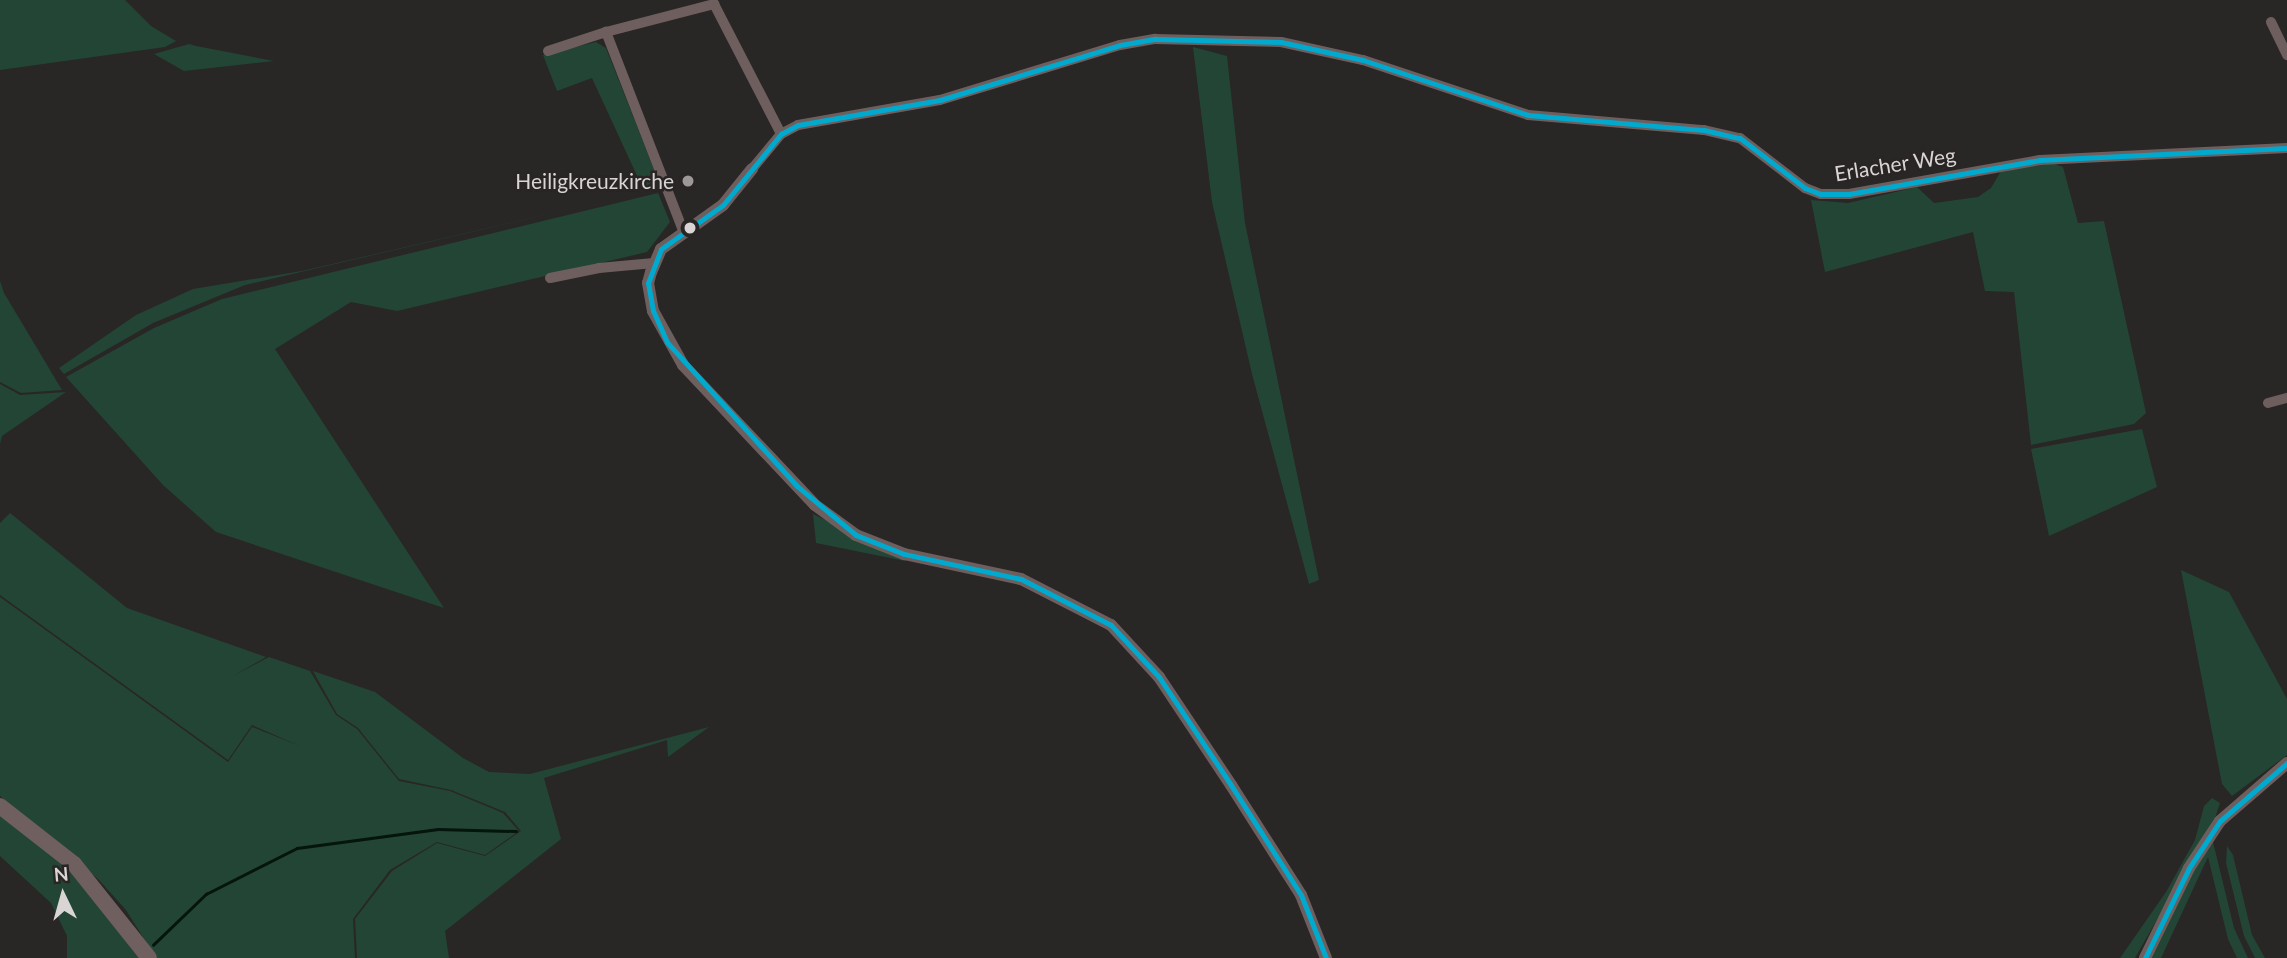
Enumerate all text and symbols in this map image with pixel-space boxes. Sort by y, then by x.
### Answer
street label: Erlacher Weg [1832,142,1958,186]
place label: Heiligkreuzkirche [515,168,674,194]
marker: Heiligkreuzkirche [680,173,696,189]
unlabelled marker [683,221,697,235]
north arrow [28,860,98,930]
text: N [53,861,69,886]

